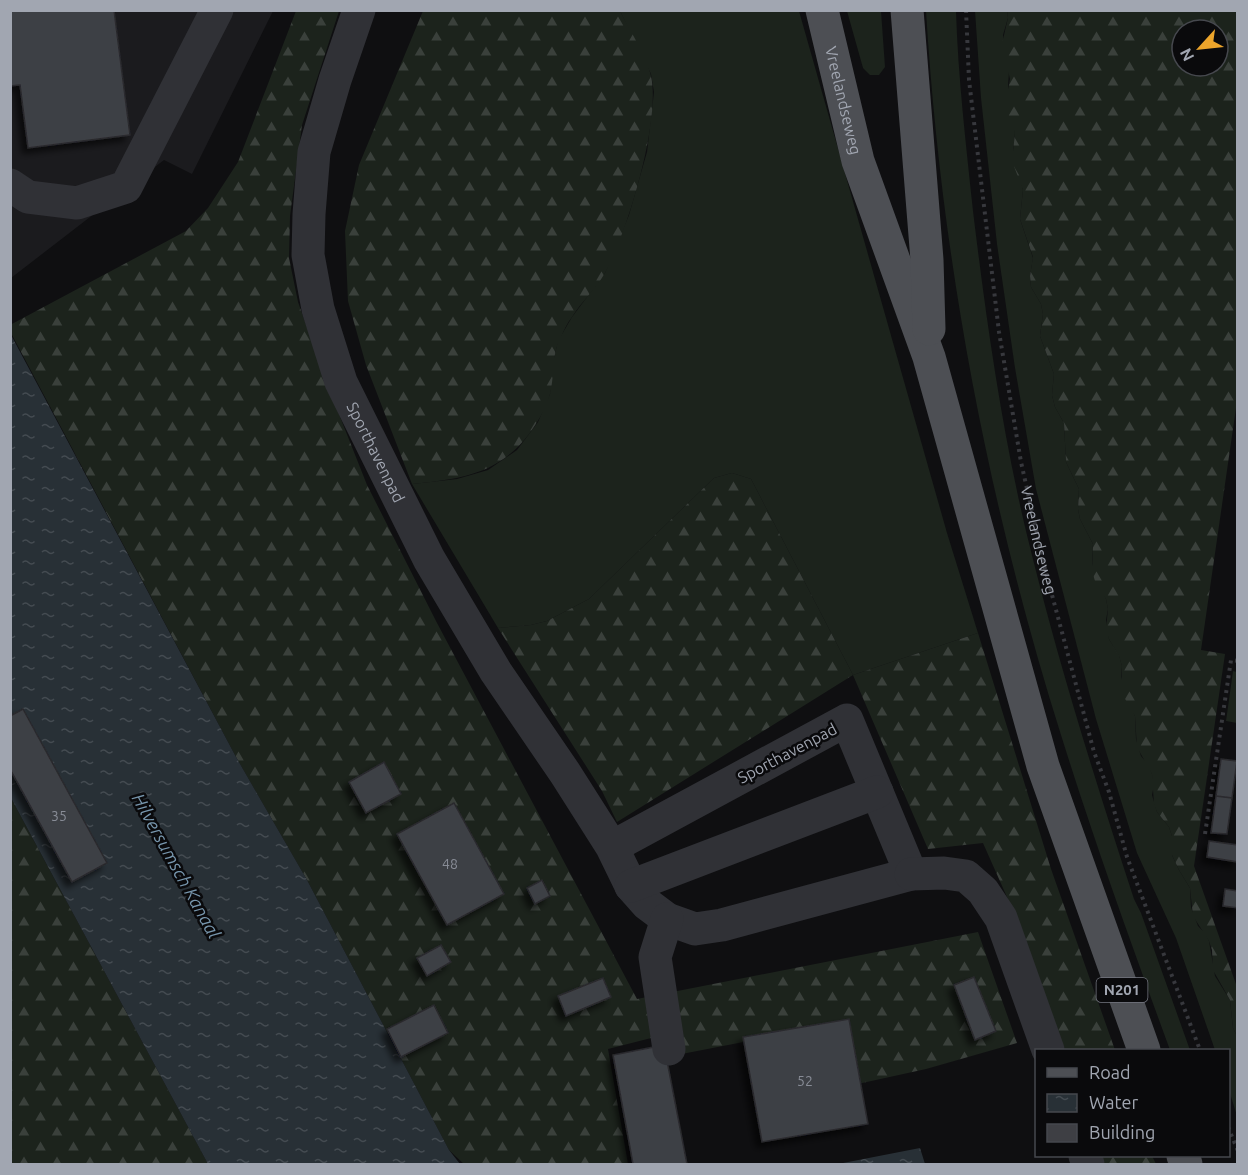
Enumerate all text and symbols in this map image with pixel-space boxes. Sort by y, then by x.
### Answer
north arrow [1170,18,1230,78]
street label: Vreelandseweg [822,44,865,156]
text: N [1176,45,1197,64]
street label: Sporthavenpad [343,399,408,505]
street label: Vreelandseweg [1018,484,1060,596]
street label: Sporthavenpad [734,719,840,787]
water label: Hilversumsch Kanaal [129,789,225,942]
house number: 35 [51,808,67,824]
house number: 48 [442,856,458,872]
road number: N201 [1096,978,1148,1002]
legend [1035,1049,1230,1157]
text: Road [1089,1062,1131,1082]
house number: 52 [797,1073,813,1089]
text: Water [1089,1092,1139,1112]
text: Building [1089,1122,1155,1142]

